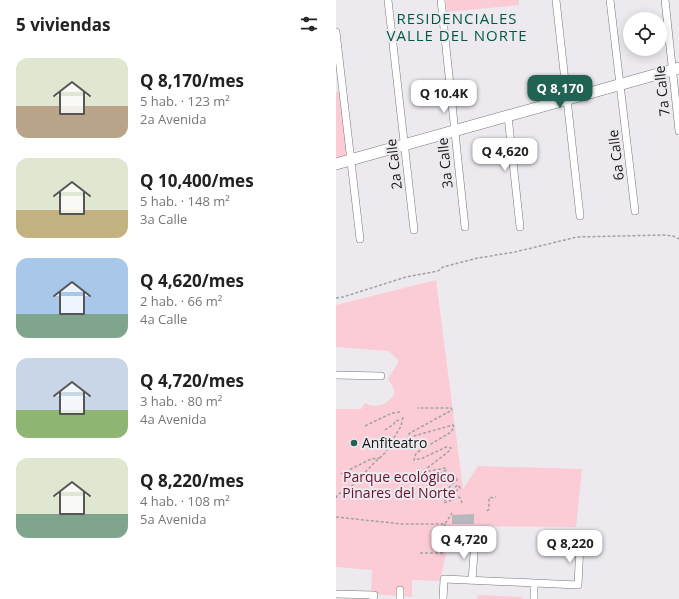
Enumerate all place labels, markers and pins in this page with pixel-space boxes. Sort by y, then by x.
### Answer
pin: Q 8,170 [523,75,597,109]
pin: Q 10.4K [407,80,481,114]
pin: Q 4,620 [468,138,542,172]
place label: Anfiteatro [362,433,427,452]
marker: Anfiteatro [349,438,359,448]
pin: Q 4,720 [427,526,501,560]
pin: Q 8,220 [533,530,607,564]

